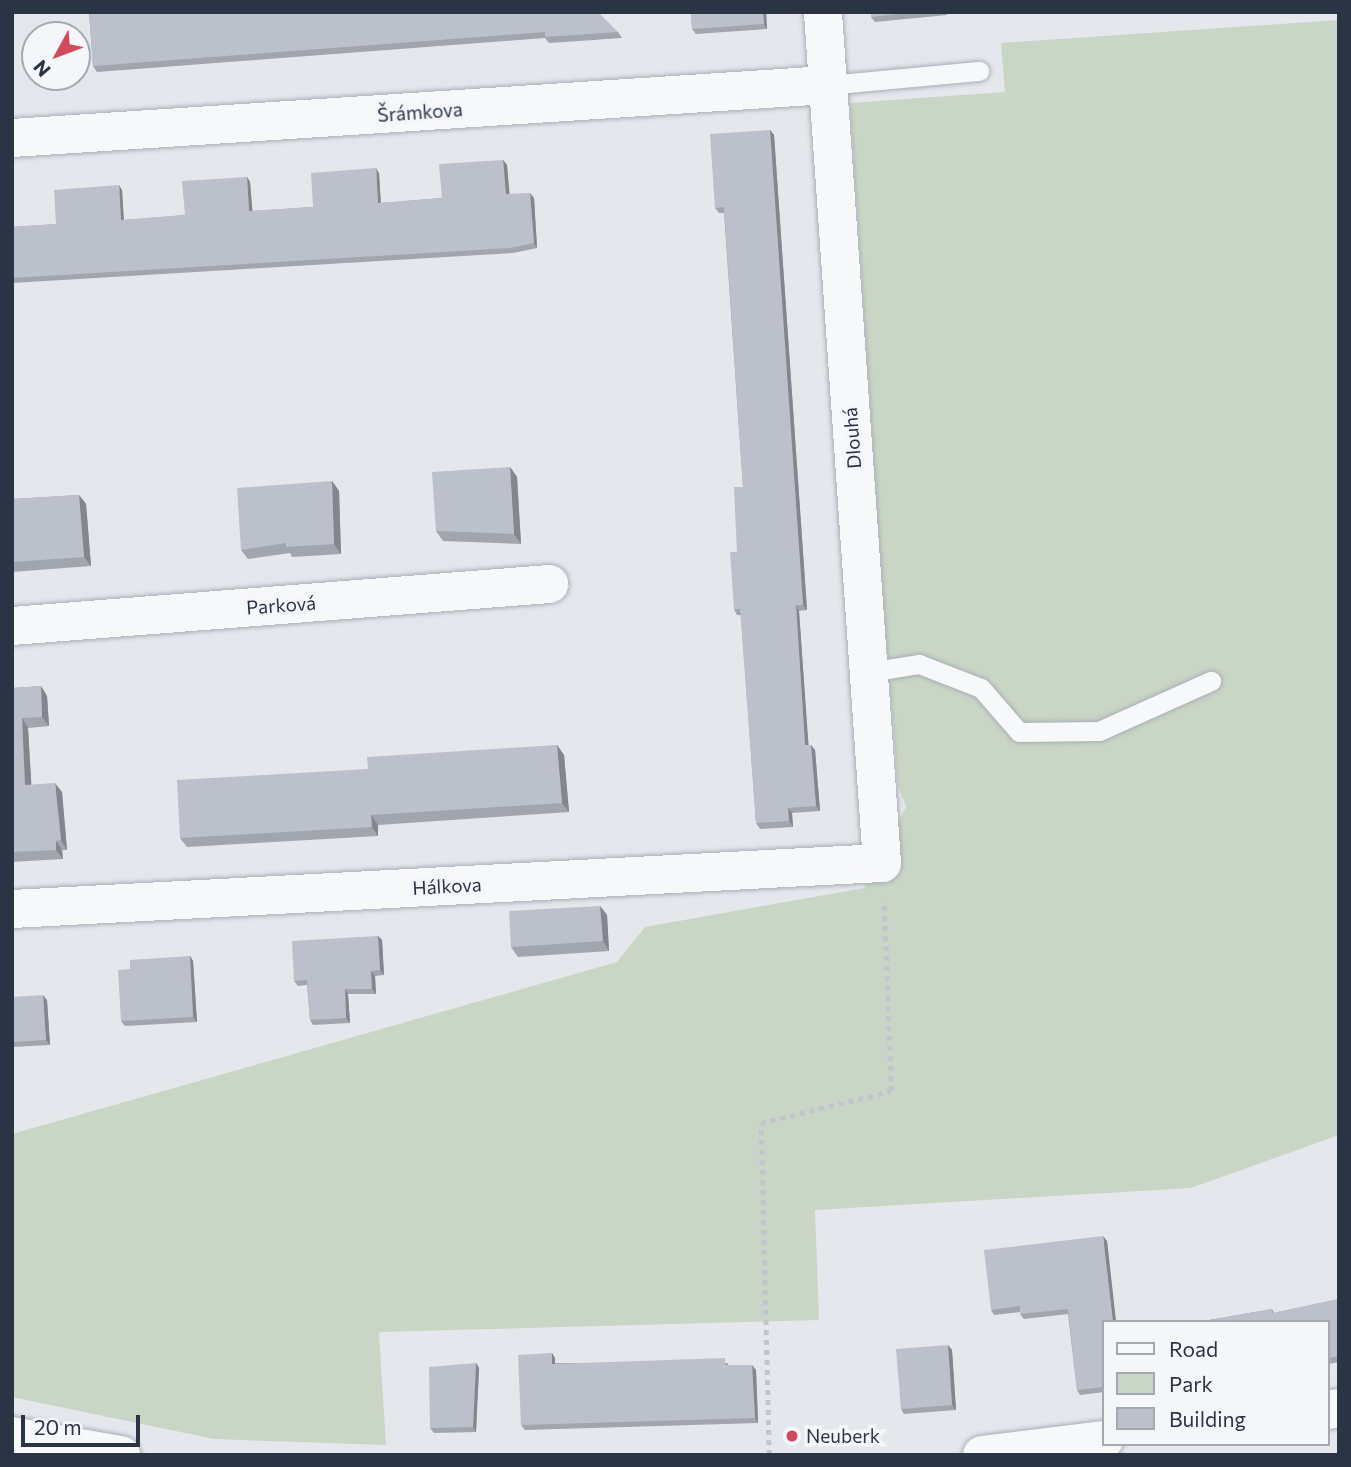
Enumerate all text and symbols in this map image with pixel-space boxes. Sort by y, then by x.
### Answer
north arrow [21,21,91,91]
text: N [28,56,55,82]
street label: Šrámkova [377,98,463,126]
street label: Dlouhá [838,407,866,469]
street label: Parková [245,591,317,619]
street label: Hálkova [412,873,482,899]
legend [1102,1320,1330,1446]
text: Road [1169,1336,1218,1361]
text: Park [1169,1371,1213,1396]
scale bar [24,1400,144,1444]
text: Building [1169,1406,1246,1431]
text: 20 m [34,1414,82,1439]
place label: Neuberk [806,1425,880,1447]
marker: Neuberk [784,1428,800,1444]

